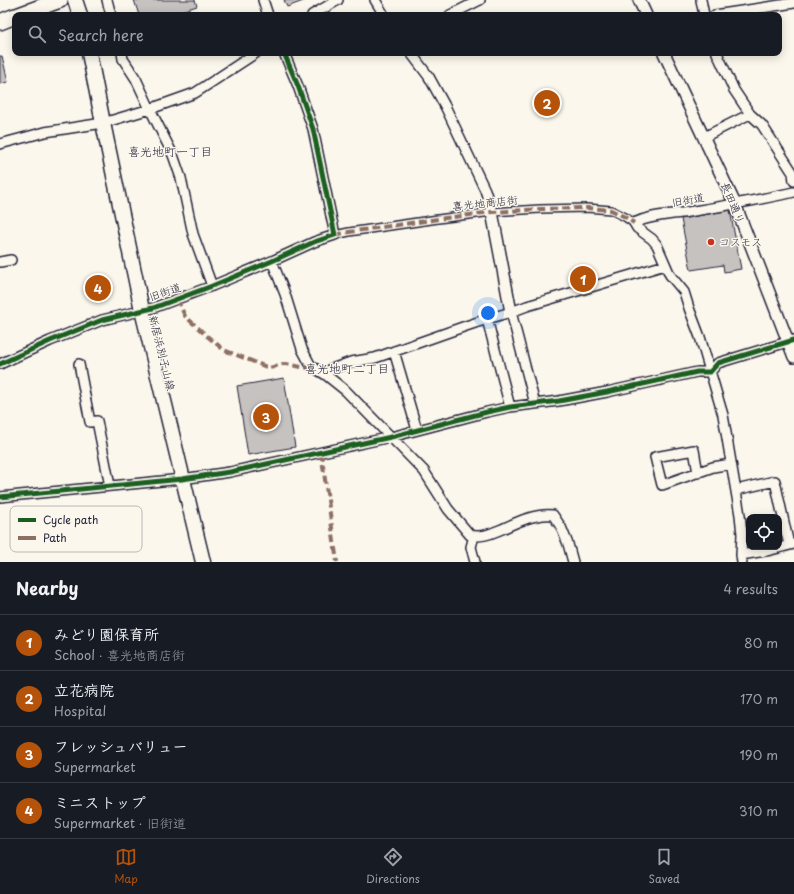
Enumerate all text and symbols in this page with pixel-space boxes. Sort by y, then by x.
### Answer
search box [12,12,782,56]
icon: search [26,23,48,45]
text: Search here [58,23,144,46]
pin: 2 [534,88,560,118]
district label: 喜光地町一丁目 [128,142,212,160]
street label: 長田通り [717,179,750,226]
street label: 旧街道 [670,188,706,211]
street label: 喜光地商店街 [451,191,519,214]
place label: コスモス [719,233,762,250]
marker: コスモス [706,237,716,247]
pin: 1 [570,264,596,294]
pin: 4 [85,273,111,303]
street label: 旧街道 [146,278,183,305]
your location [478,303,498,323]
street label: 新居浜別子山線 [145,313,180,392]
district label: 喜光地町二丁目 [305,359,389,377]
pin: 3 [253,402,279,432]
legend [10,506,142,552]
text: Cycle path [43,511,98,528]
map controls [746,514,782,550]
button: locate [746,514,782,550]
text: Path [43,529,67,546]
text: Nearby [16,575,78,601]
text: 4 results [724,579,778,598]
text: みどり園保育所 [54,622,159,645]
text: 1 [26,633,32,652]
text: 80 m [744,633,778,652]
text: School · 喜光地商店街 [54,645,185,664]
text: 立花病院 [54,678,114,701]
text: 2 [24,689,34,708]
text: 170 m [740,689,778,708]
text: Hospital [54,701,106,720]
text: フレッシュバリュー [54,734,188,757]
text: 3 [25,745,33,764]
text: 190 m [739,745,778,764]
text: Supermarket [54,757,136,776]
text: ミニストップ [54,790,146,813]
text: 4 [25,801,33,820]
text: 310 m [739,801,778,820]
text: Supermarket · 旧街道 [54,813,186,832]
tab: Map [114,846,138,887]
tab: Directions [366,846,420,887]
tab: Saved [648,846,680,887]

